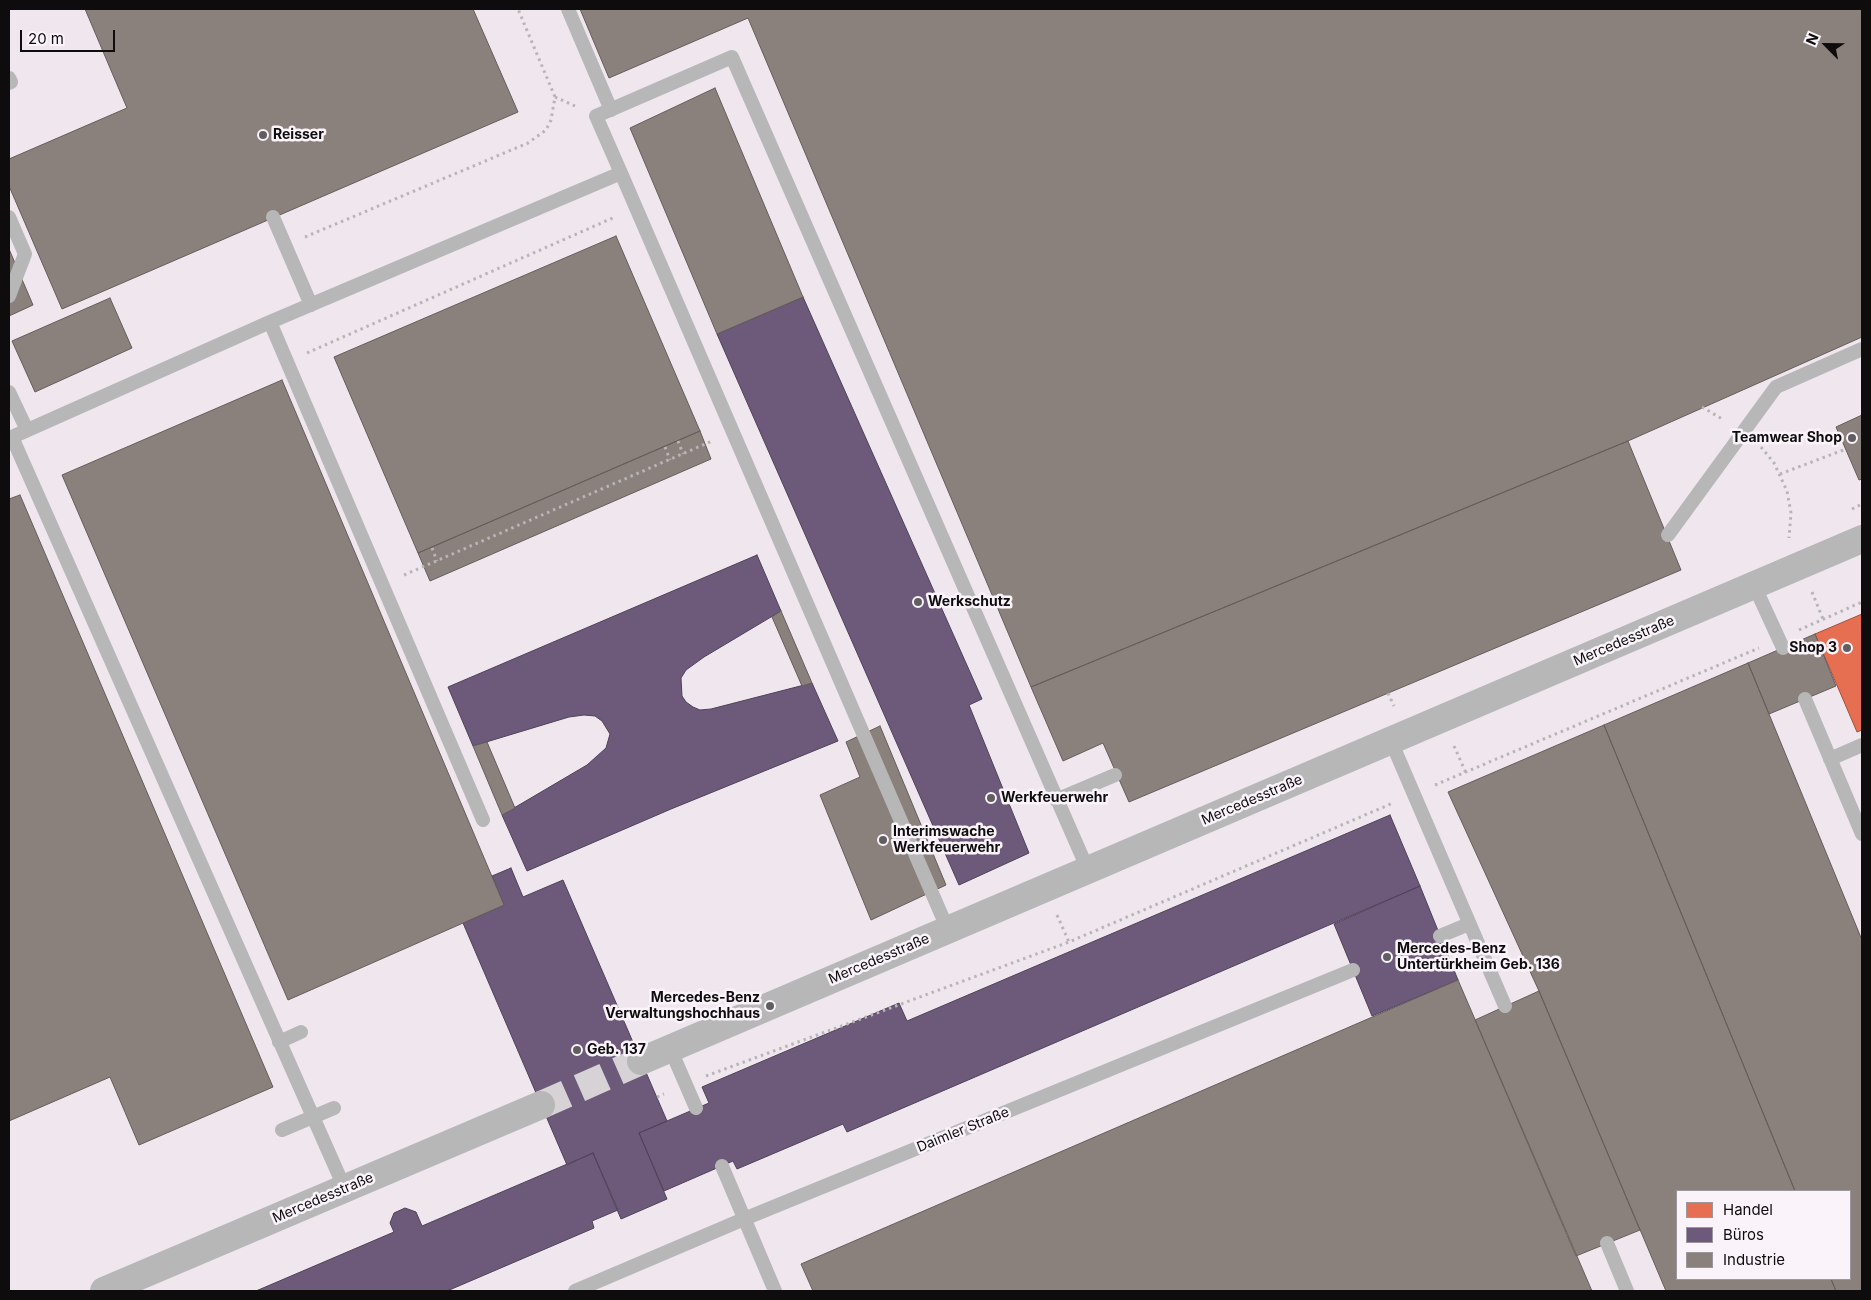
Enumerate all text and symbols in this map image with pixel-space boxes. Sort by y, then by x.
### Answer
scale bar [22,20,118,52]
north arrow [1801,20,1851,70]
text: 20 m [28,29,64,48]
text: N [1802,31,1822,47]
place label: Reisser [273,127,324,143]
marker: Reisser [257,129,269,141]
place label: Teamwear Shop [1732,430,1842,446]
marker: Teamwear Shop [1846,432,1858,444]
place label: Werkschutz [928,594,1011,610]
marker: Werkschutz [912,596,924,608]
street label: Mercedesstraße [1571,612,1677,670]
place label: Shop 3 [1789,640,1837,656]
marker: Shop 3 [1841,642,1853,654]
street label: Mercedesstraße [1199,771,1305,829]
place label: Werkfeuerwehr [1001,790,1108,806]
marker: Werkfeuerwehr [985,792,997,804]
place label: Interimswache Werkfeuerwehr [893,824,1000,856]
marker: Interimswache Werkfeuerwehr [877,834,889,846]
street label: Mercedesstraße [826,930,932,988]
place label: Mercedes-Benz Untertürkheim Geb. 136 [1397,941,1560,974]
marker: Mercedes-Benz Untertürkheim Geb. 136 [1381,951,1393,963]
place label: Mercedes-Benz Verwaltungshochhaus [605,990,760,1022]
marker: Mercedes-Benz Verwaltungshochhaus [764,1000,776,1012]
place label: Geb. 137 [587,1042,646,1058]
marker: Geb. 137 [571,1044,583,1056]
street label: Daimler Straße [914,1104,1012,1156]
street label: Mercedesstraße [270,1169,376,1227]
legend [1676,1190,1851,1280]
text: Handel [1723,1200,1773,1219]
text: Büros [1723,1225,1764,1244]
text: Industrie [1723,1250,1785,1269]

